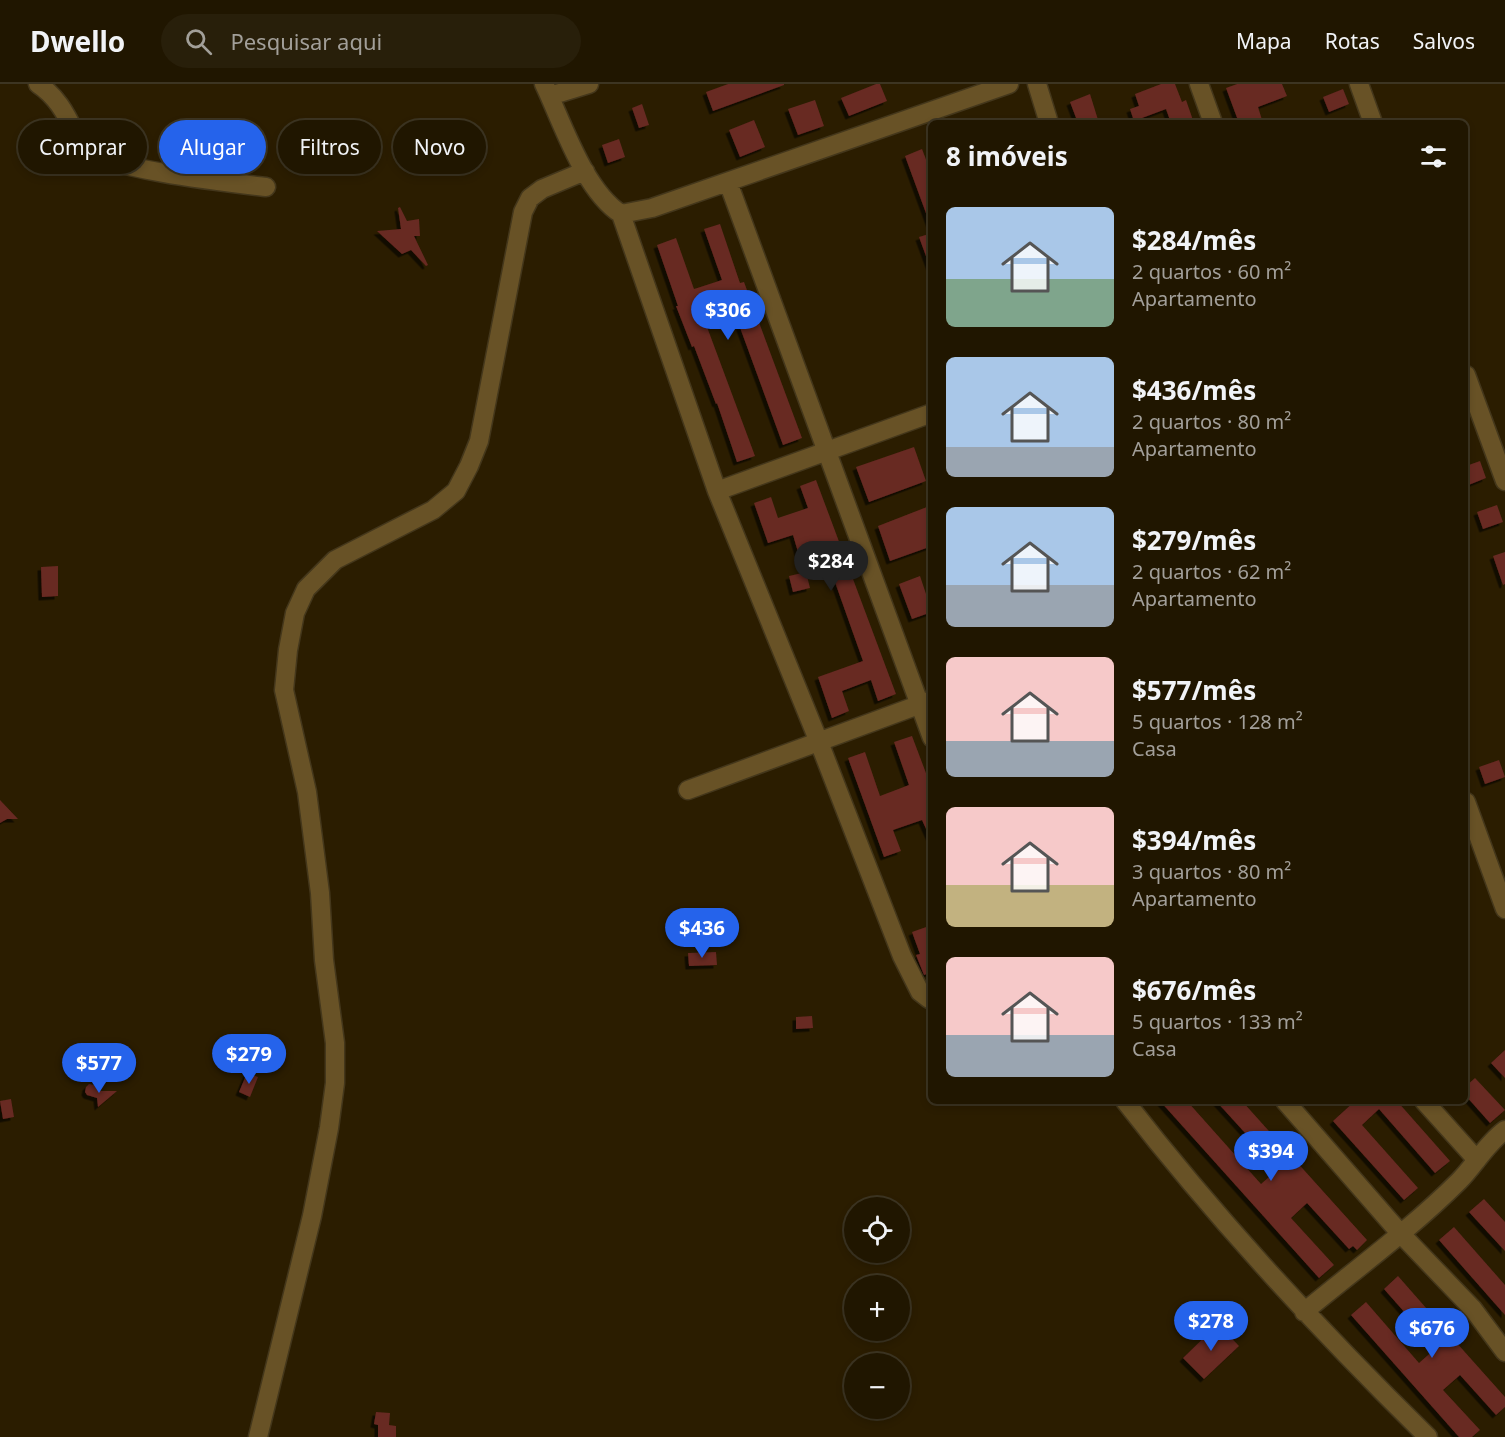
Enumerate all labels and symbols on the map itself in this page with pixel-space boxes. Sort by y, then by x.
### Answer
pin: $306 [692,290,764,341]
pin: $284 [795,541,867,592]
pin: $436 [666,908,738,959]
pin: $279 [213,1034,285,1085]
pin: $577 [63,1043,135,1094]
pin: $394 [1235,1131,1307,1182]
pin: $278 [1175,1301,1247,1352]
pin: $676 [1396,1308,1468,1359]

